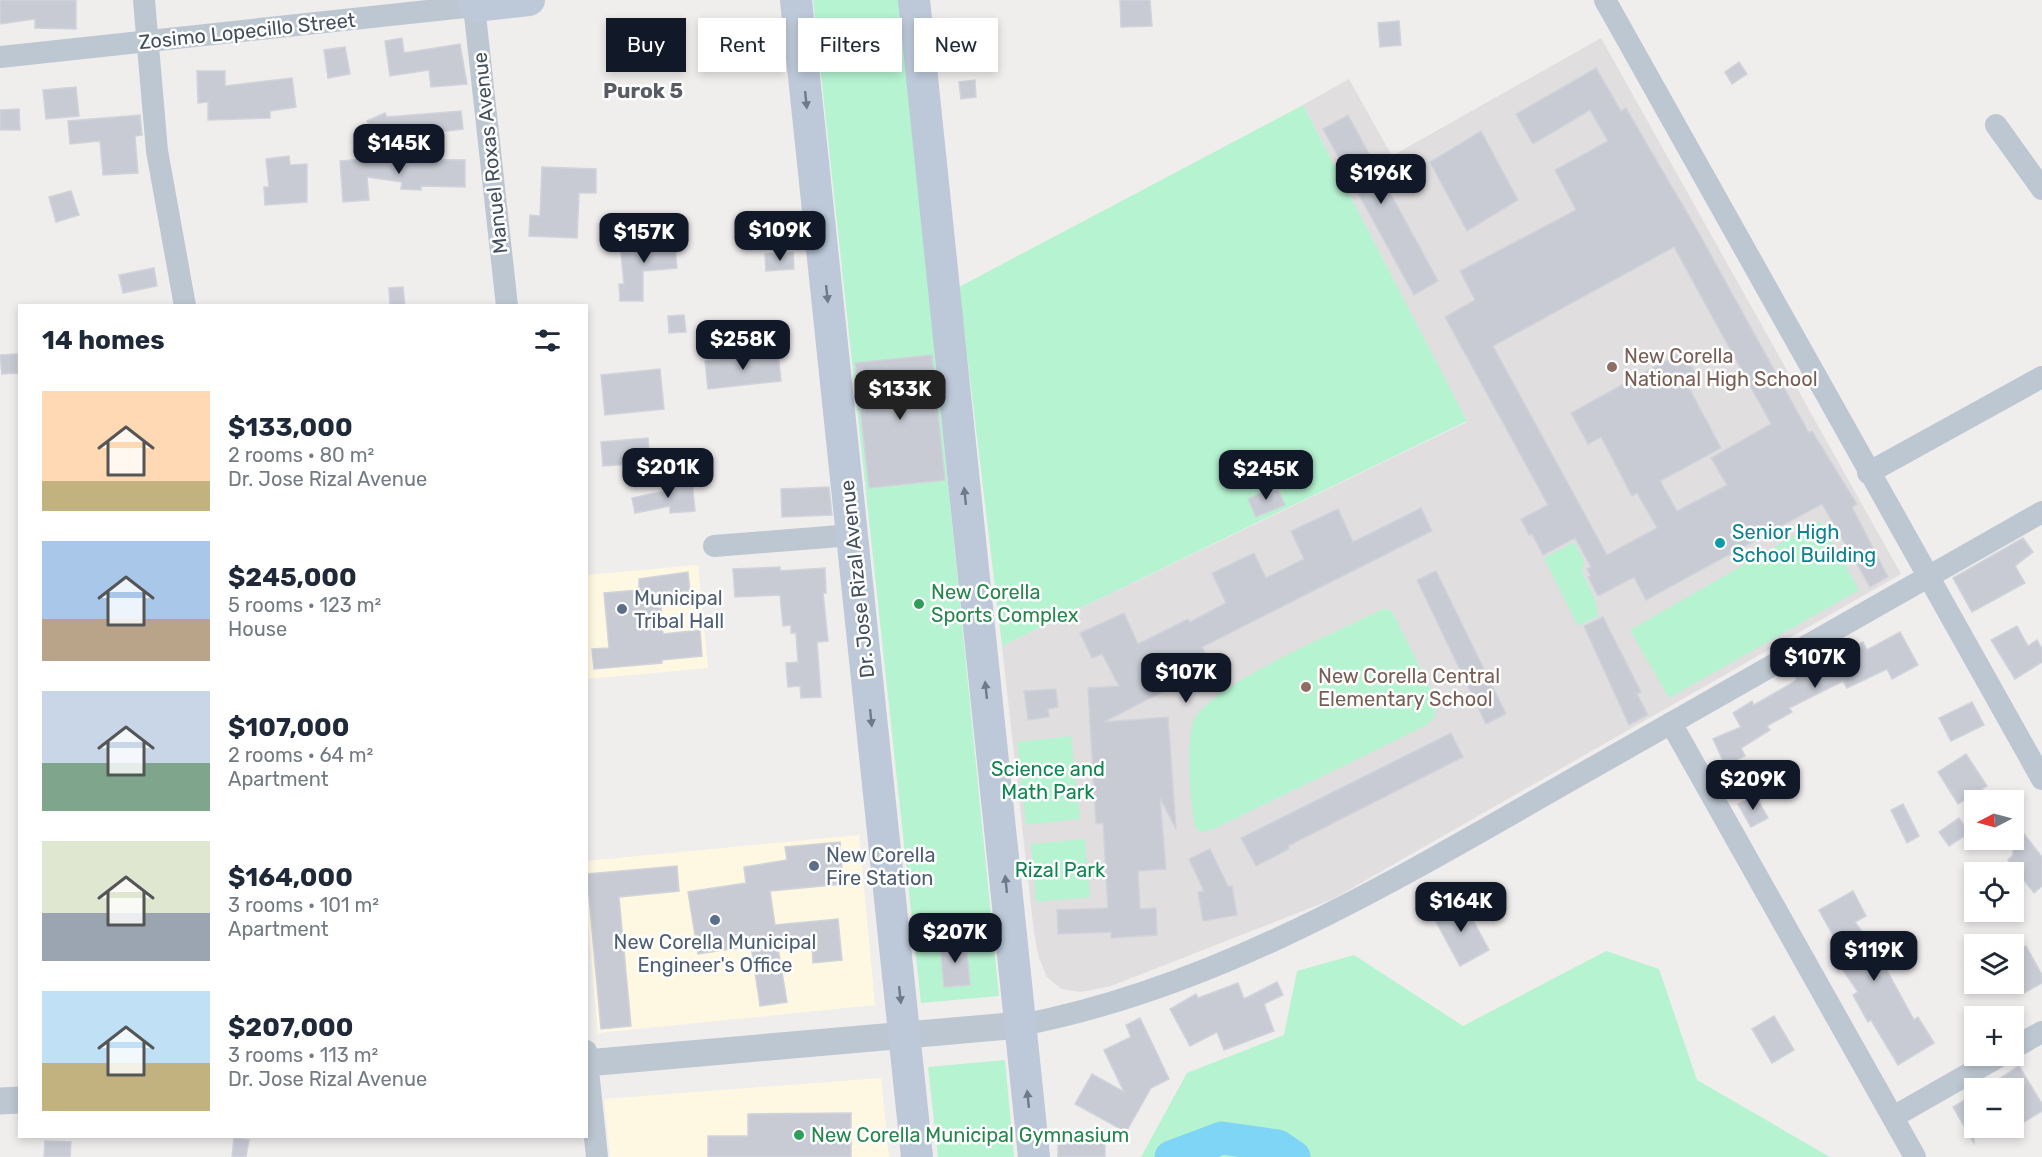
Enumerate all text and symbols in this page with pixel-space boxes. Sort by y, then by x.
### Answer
street label: Zosimo Lopecillo Street [137,8,357,54]
chip: Buy [606,18,686,72]
chip: Rent [698,18,786,72]
chip: Filters [798,18,902,72]
chip: New [914,18,998,72]
street label: Manuel Roxas Avenue [467,51,513,255]
district label: Purok 5 [603,78,683,103]
one-way arrow [801,91,811,110]
pin: $145K [357,124,441,175]
text: $145K [367,131,431,155]
pin: $196K [1339,154,1423,205]
text: $196K [1350,161,1412,185]
pin: $109K [738,211,822,262]
pin: $157K [602,213,686,264]
text: $109K [749,218,811,242]
text: $157K [614,220,674,244]
one-way arrow [822,284,832,303]
pin: $258K [701,320,785,371]
icon: filters [531,324,564,357]
text: 14 homes [42,325,165,356]
text: $258K [710,327,776,351]
place label: New Corella National High School [1624,344,1818,391]
marker: New Corella National High School [1605,360,1619,374]
pin: $133K [858,370,942,421]
text: $133K [869,377,931,401]
text: $133,000 [228,412,353,443]
icon: home [90,415,162,487]
text: 2 rooms · 80 m² [228,443,374,467]
pin: $201K [626,448,710,499]
pin: $245K [1224,450,1308,501]
text: $201K [636,455,700,479]
text: $245K [1233,457,1299,481]
text: Dr. Jose Rizal Avenue [228,467,427,491]
street label: Dr. Jose Rizal Avenue [835,479,879,679]
one-way arrow [961,486,970,505]
place label: Senior High School Building [1732,520,1876,567]
marker: Senior High School Building [1713,536,1727,550]
text: $245,000 [228,562,357,593]
icon: home [90,565,162,637]
place label: New Corella Sports Complex [931,580,1079,627]
place label: Municipal Tribal Hall [634,586,724,633]
text: 5 rooms · 123 m² [228,593,381,617]
marker: New Corella Sports Complex [912,597,926,611]
marker: Municipal Tribal Hall [615,602,629,616]
text: House [228,617,287,641]
pin: $107K [1773,638,1857,689]
text: $107K [1784,645,1846,669]
pin: $107K [1144,653,1228,704]
text: $107K [1155,660,1217,684]
place label: New Corella Central Elementary School [1318,664,1500,711]
one-way arrow [981,680,991,699]
marker: New Corella Central Elementary School [1299,680,1313,694]
one-way arrow [866,708,876,727]
text: $107,000 [228,712,349,743]
icon: home [90,715,162,787]
text: 2 rooms · 64 m² [228,743,373,767]
park label: Science and Math Park [991,757,1105,804]
pin: $209K [1711,760,1795,811]
text: Apartment [228,767,329,791]
text: $209K [1720,767,1786,791]
north arrow [1964,790,2024,850]
map controls [1964,790,2024,1138]
place label: New Corella Fire Station [826,843,935,890]
park label: Rizal Park [1015,858,1106,882]
marker: New Corella Fire Station [807,859,821,873]
text: $164,000 [228,862,353,893]
button: locate [1964,862,2024,922]
icon: home [90,865,162,937]
one-way arrow [1001,874,1011,893]
pin: $164K [1419,882,1503,933]
text: $164K [1429,889,1493,913]
text: 3 rooms · 101 m² [228,893,379,917]
marker: New Corella Municipal Engineer's Office [708,913,722,927]
pin: $207K [913,913,997,964]
text: Apartment [228,917,329,941]
text: $207K [923,920,987,944]
place label: New Corella Municipal Engineer's Office [614,930,816,977]
pin: $119K [1832,931,1916,982]
button: layers [1964,934,2024,994]
text: $119K [1844,938,1904,962]
one-way arrow [895,986,905,1005]
button: + [1964,1006,2024,1066]
text: $207,000 [228,1012,353,1043]
icon: home [90,1015,162,1087]
text: 3 rooms · 113 m² [228,1043,378,1067]
text: Dr. Jose Rizal Avenue [228,1067,427,1091]
button: − [1964,1078,2024,1138]
one-way arrow [1023,1089,1033,1108]
place label: New Corella Municipal Gymnasium [811,1123,1129,1147]
marker: New Corella Municipal Gymnasium [792,1128,806,1142]

